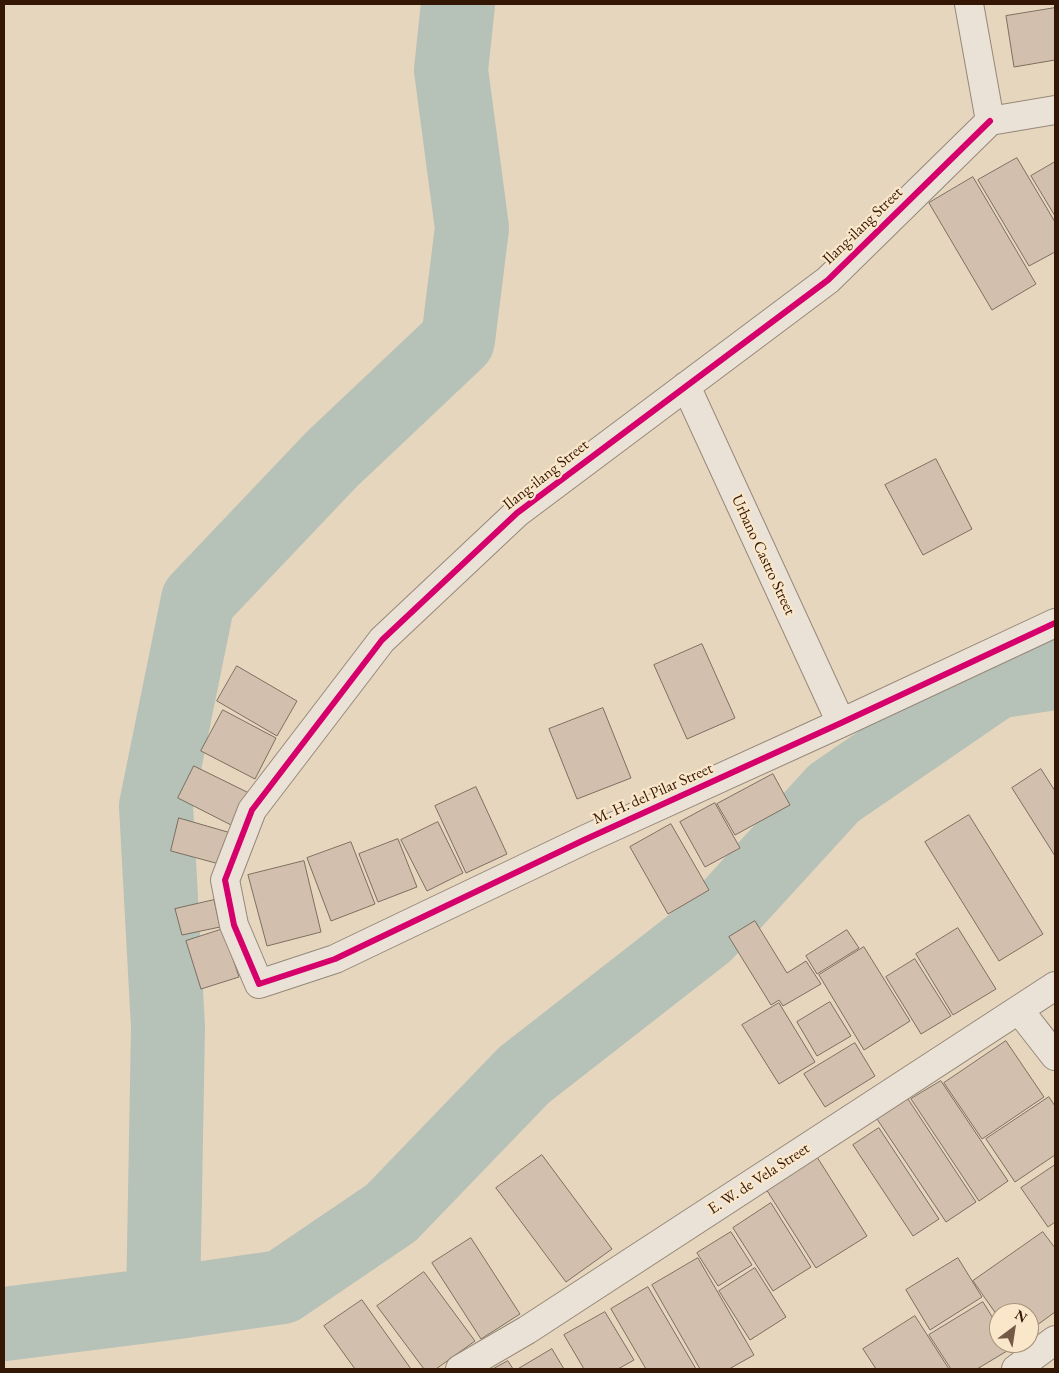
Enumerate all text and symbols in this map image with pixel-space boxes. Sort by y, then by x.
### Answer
street label: Ilang-ilang Street [819,183,907,269]
street label: Ilang-ilang Street [499,436,593,514]
street label: Urbano Castro Street [727,492,799,618]
street label: M. H. del Pilar Street [590,759,716,829]
street label: E. W. de Vela Street [705,1139,813,1219]
north arrow [989,1303,1039,1353]
text: N [1012,1305,1031,1327]

